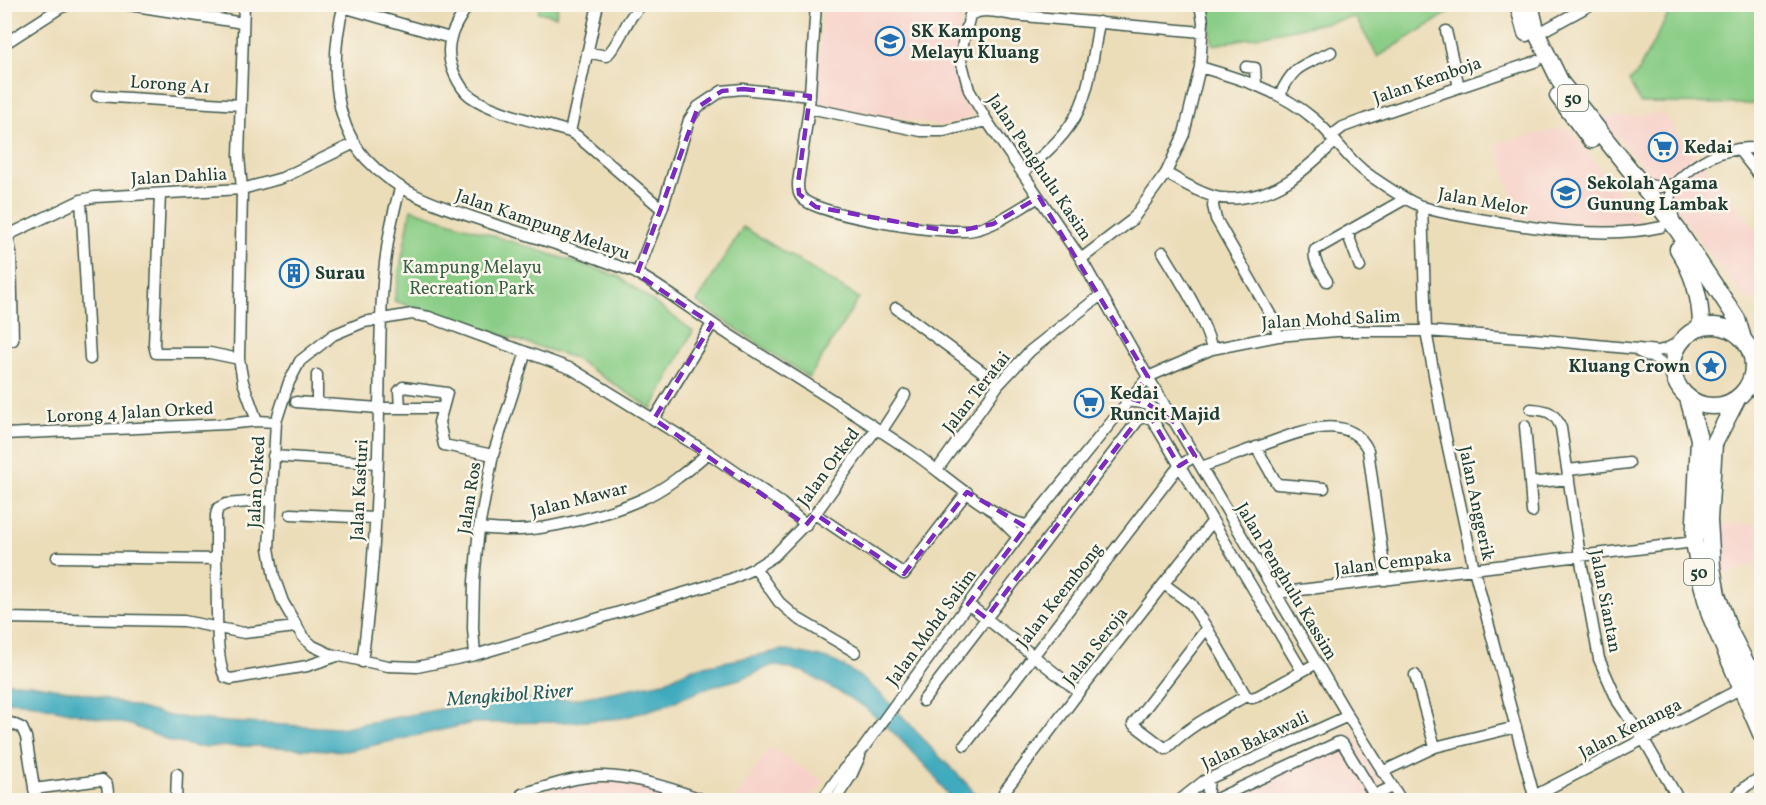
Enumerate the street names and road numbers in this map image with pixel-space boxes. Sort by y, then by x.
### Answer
street label: Jalan Kemboja [1370,51,1485,112]
street label: Lorong A1 [129,70,211,101]
road number: 50 [1558,85,1588,111]
street label: Jalan Penghulu Kasim [980,89,1097,246]
street label: Jalan Dahlia [130,162,228,192]
street label: Jalan Melor [1436,182,1530,223]
street label: Jalan Kampung Melayu [452,184,633,267]
street label: Jalan Mohd Salim [1261,304,1401,337]
street label: Jalan Teratai [937,347,1017,439]
street label: Lorong 4 Jalan Orked [46,397,214,430]
street label: Jalan Orked [792,423,867,513]
street label: Jalan Orked [243,435,272,529]
street label: Jalan Kasturi [345,439,376,542]
street label: Jalan Anggerik [1451,444,1500,563]
street label: Jalan Ros [452,460,489,536]
street label: Jalan Mawar [528,476,631,525]
street label: Jalan Penghulu Kassim [1229,498,1343,665]
street label: Jalan Keembong [1011,538,1109,654]
street label: Jalan Cempaka [1333,544,1453,583]
street label: Jalan Siantan [1582,548,1627,655]
road number: 50 [1684,559,1714,585]
street label: Jalan Mohd Salim [881,564,983,692]
street label: Jalan Seroja [1058,602,1135,691]
street label: Jalan Kenanga [1575,693,1686,766]
street label: Jalan Bakawali [1198,706,1313,777]

